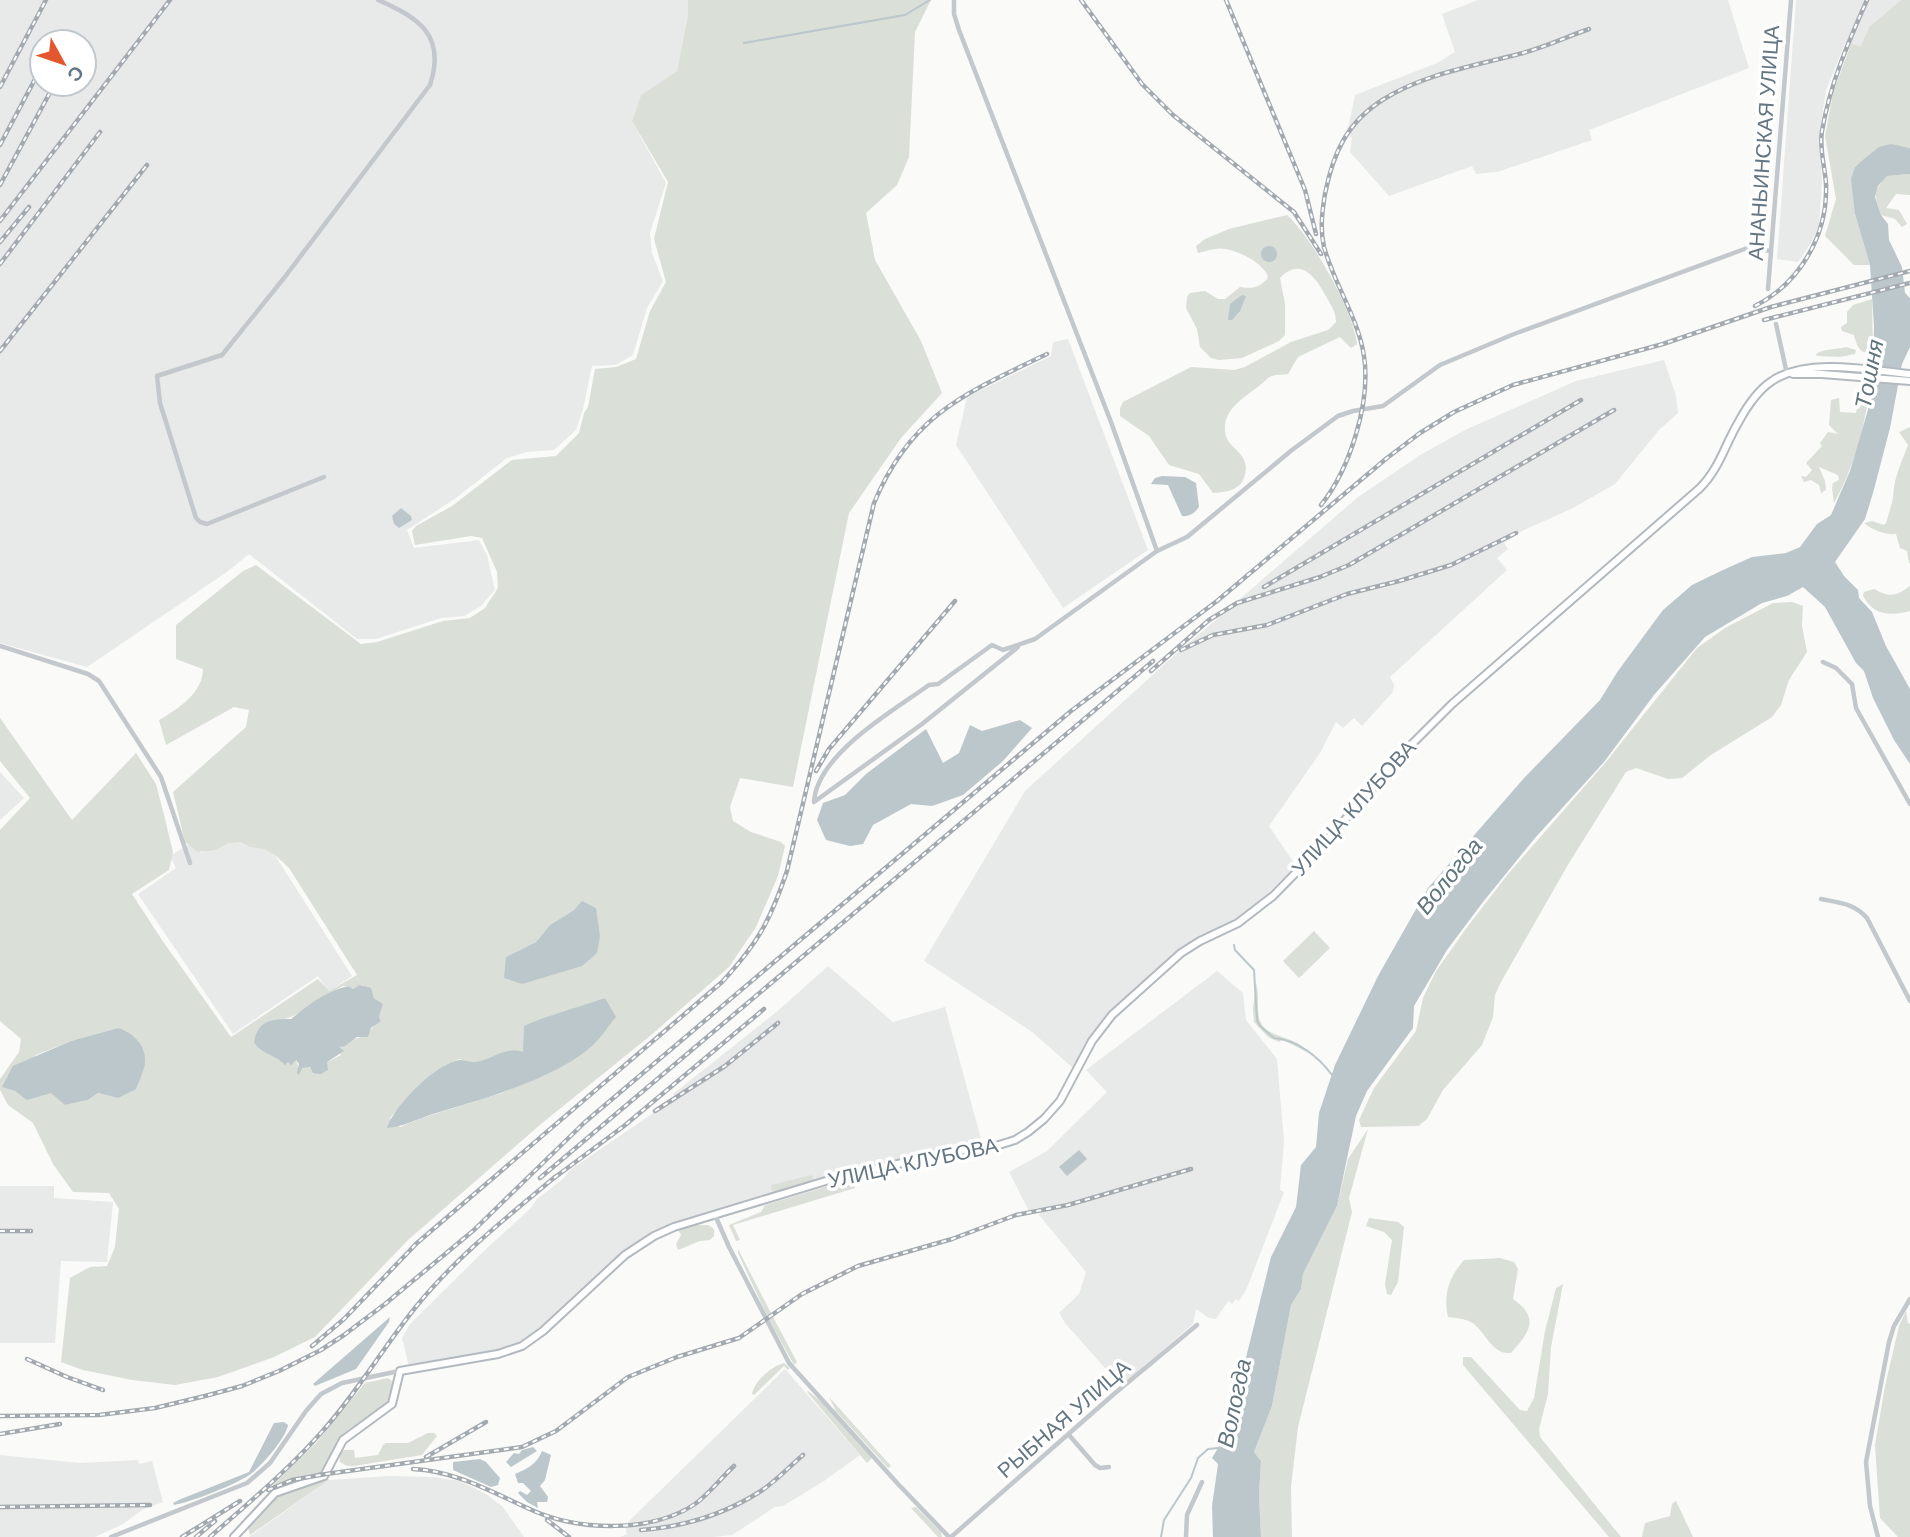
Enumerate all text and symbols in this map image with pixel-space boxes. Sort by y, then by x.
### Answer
street label: АНАНЬИНСКАЯ УЛИЦА [1744,25,1783,261]
north arrow [28,28,98,98]
text: С [63,62,88,86]
water label: Тошня [1850,337,1888,411]
street label: УЛИЦА КЛУБОВА [1287,736,1420,880]
water label: Вологда [1411,833,1487,919]
street label: УЛИЦА КЛУБОВА [826,1133,1000,1192]
street label: РЫБНАЯ УЛИЦА [993,1355,1134,1482]
water label: Вологда [1212,1356,1256,1450]

